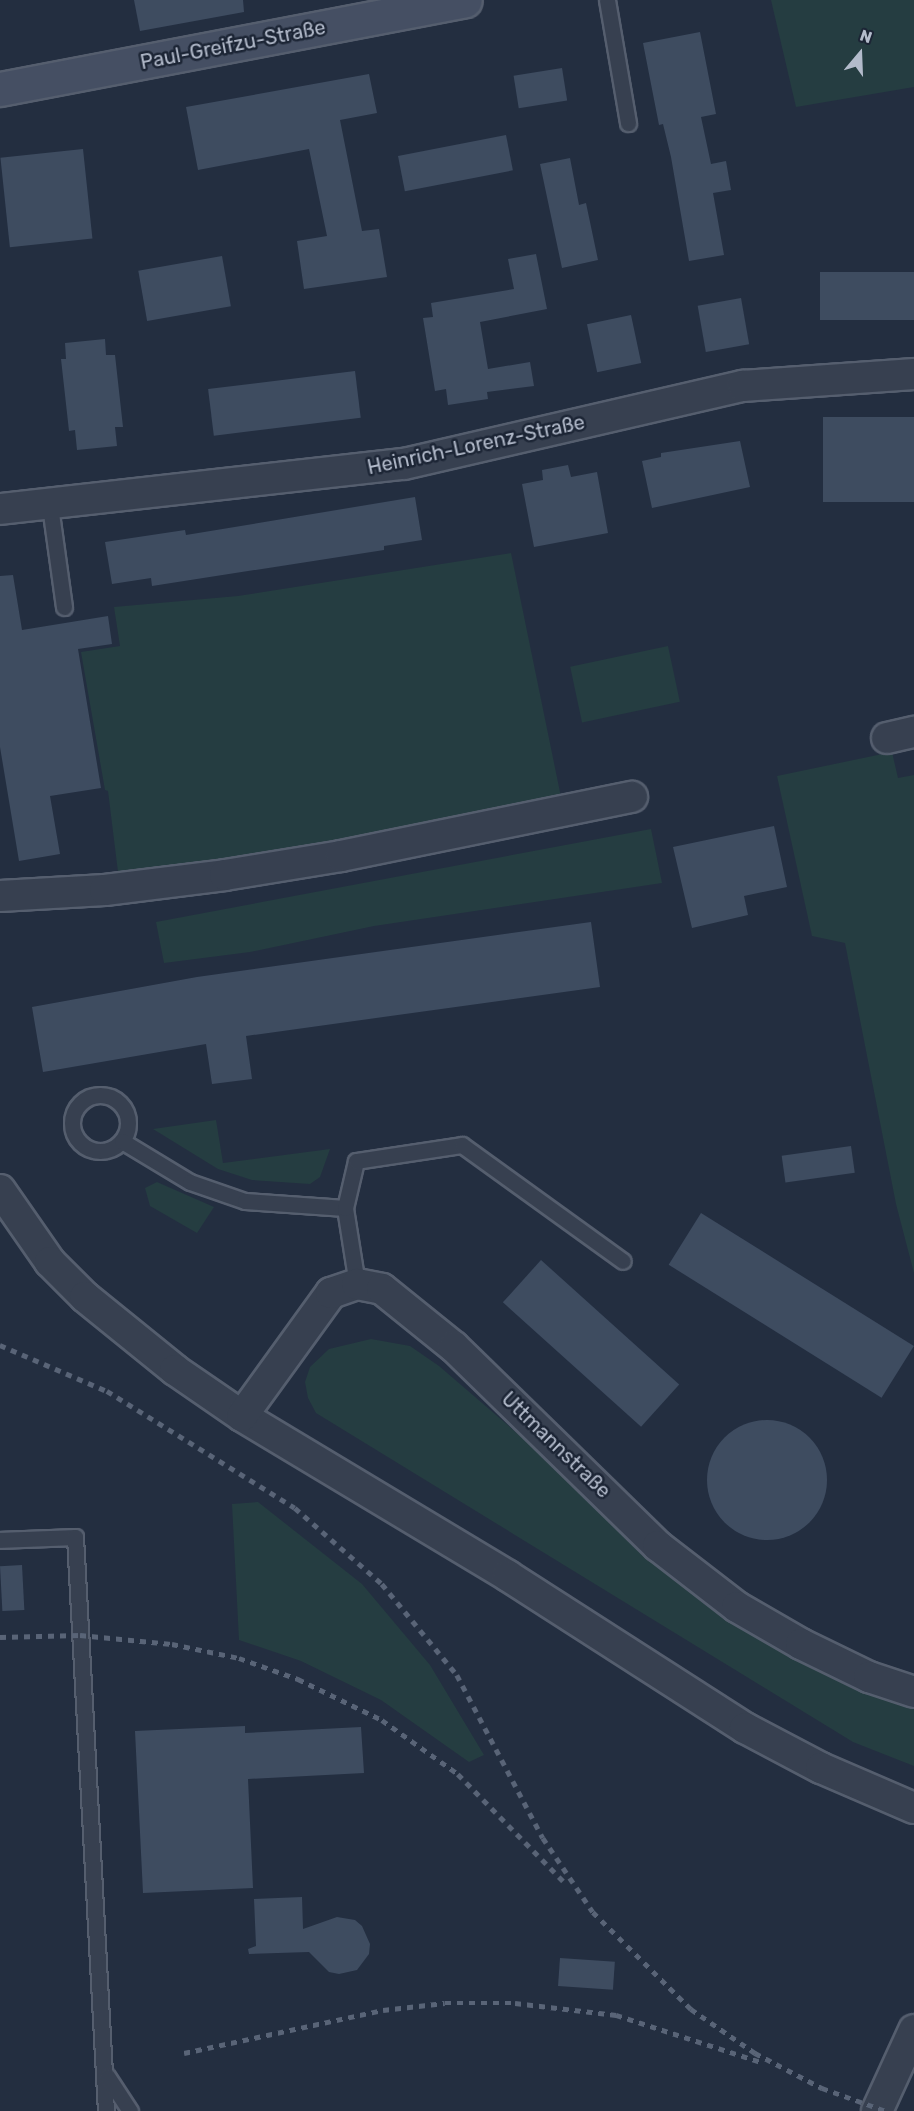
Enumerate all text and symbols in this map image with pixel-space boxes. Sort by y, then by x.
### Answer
street label: Paul-Greifzu-Straße [138,15,328,75]
north arrow [830,24,890,84]
text: N [857,26,875,47]
street label: Heinrich-Lorenz-Straße [365,410,587,480]
street label: Uttmannstraße [497,1387,615,1503]

